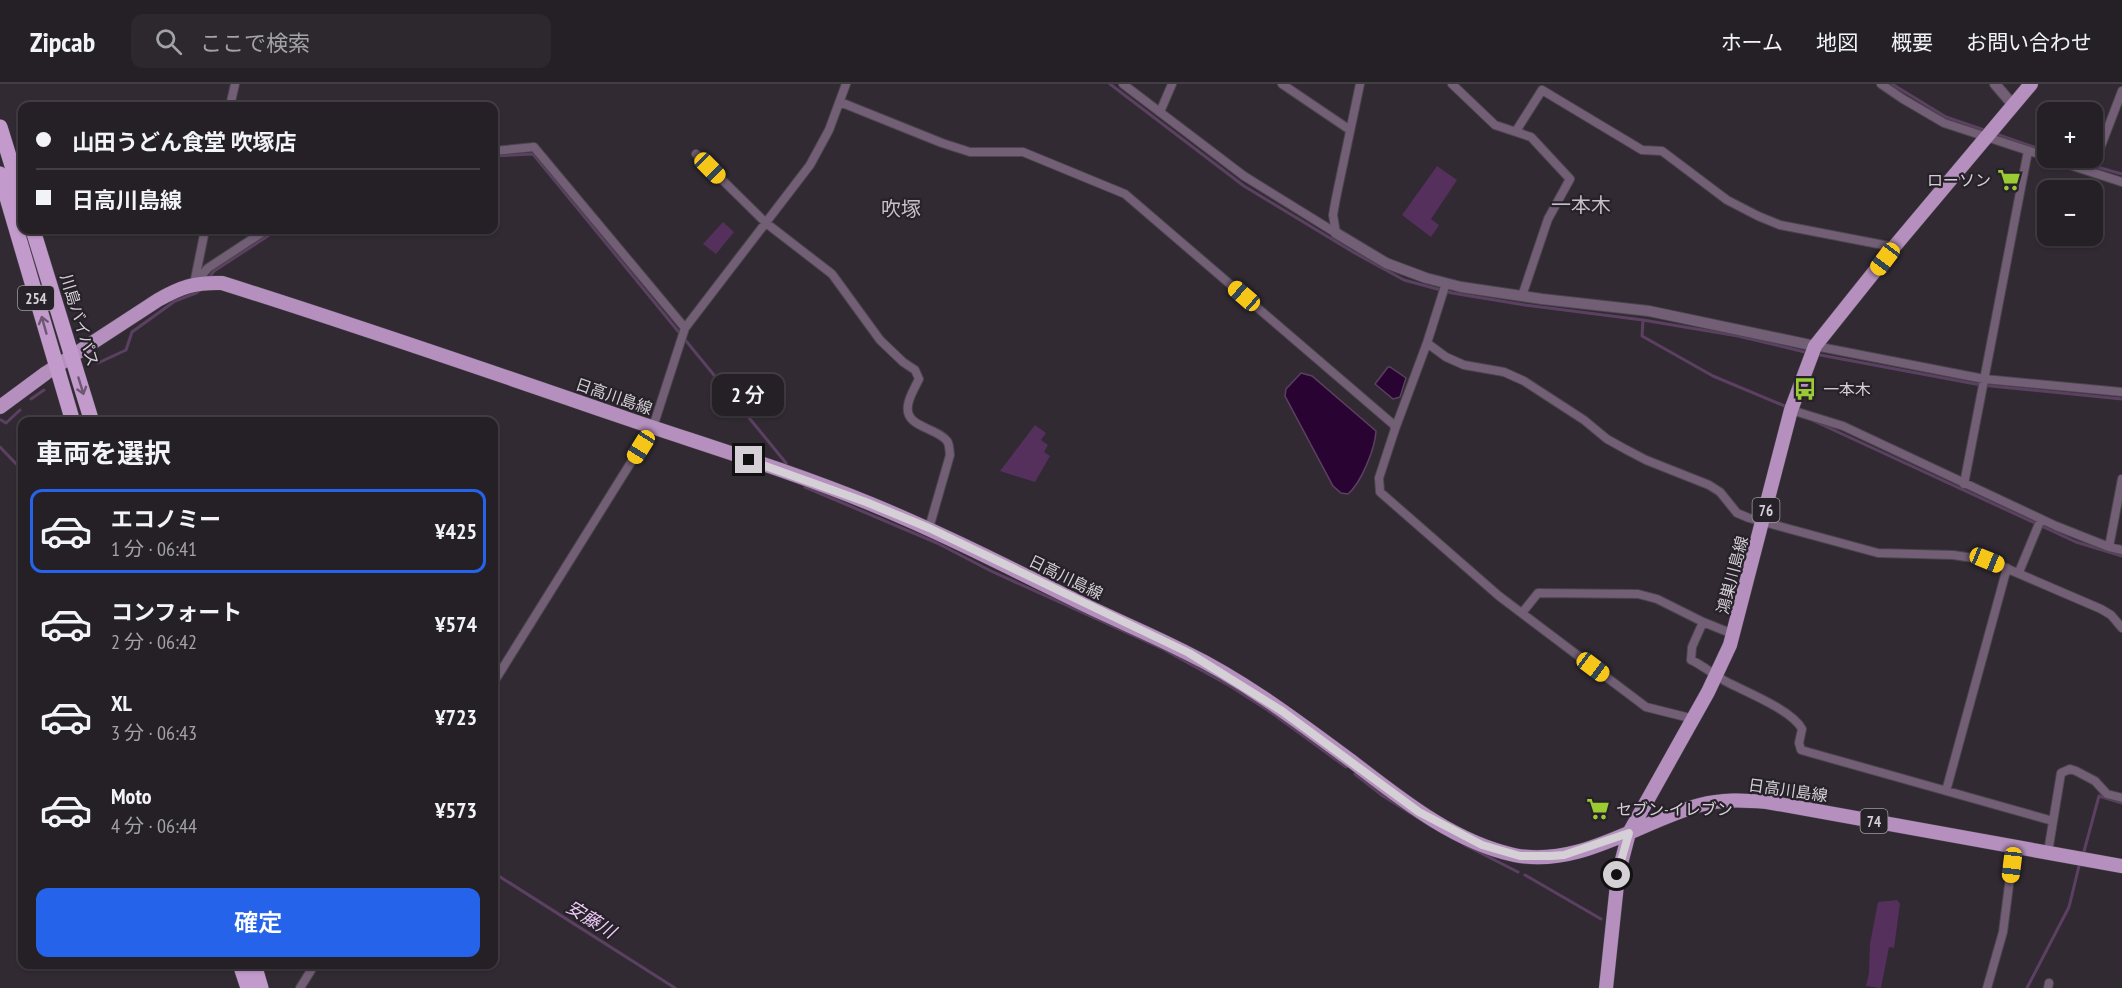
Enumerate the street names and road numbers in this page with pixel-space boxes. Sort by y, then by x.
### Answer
street label: 川島バイパス [56,271,104,369]
road number: 254 [18,286,54,310]
street label: 日高川島線 [573,374,655,418]
road number: 76 [1752,498,1780,522]
street label: 鴻巣川島線 [1712,534,1752,616]
street label: 日高川島線 [1026,550,1106,604]
street label: 日高川島線 [1747,775,1829,805]
road number: 74 [1860,809,1888,833]

